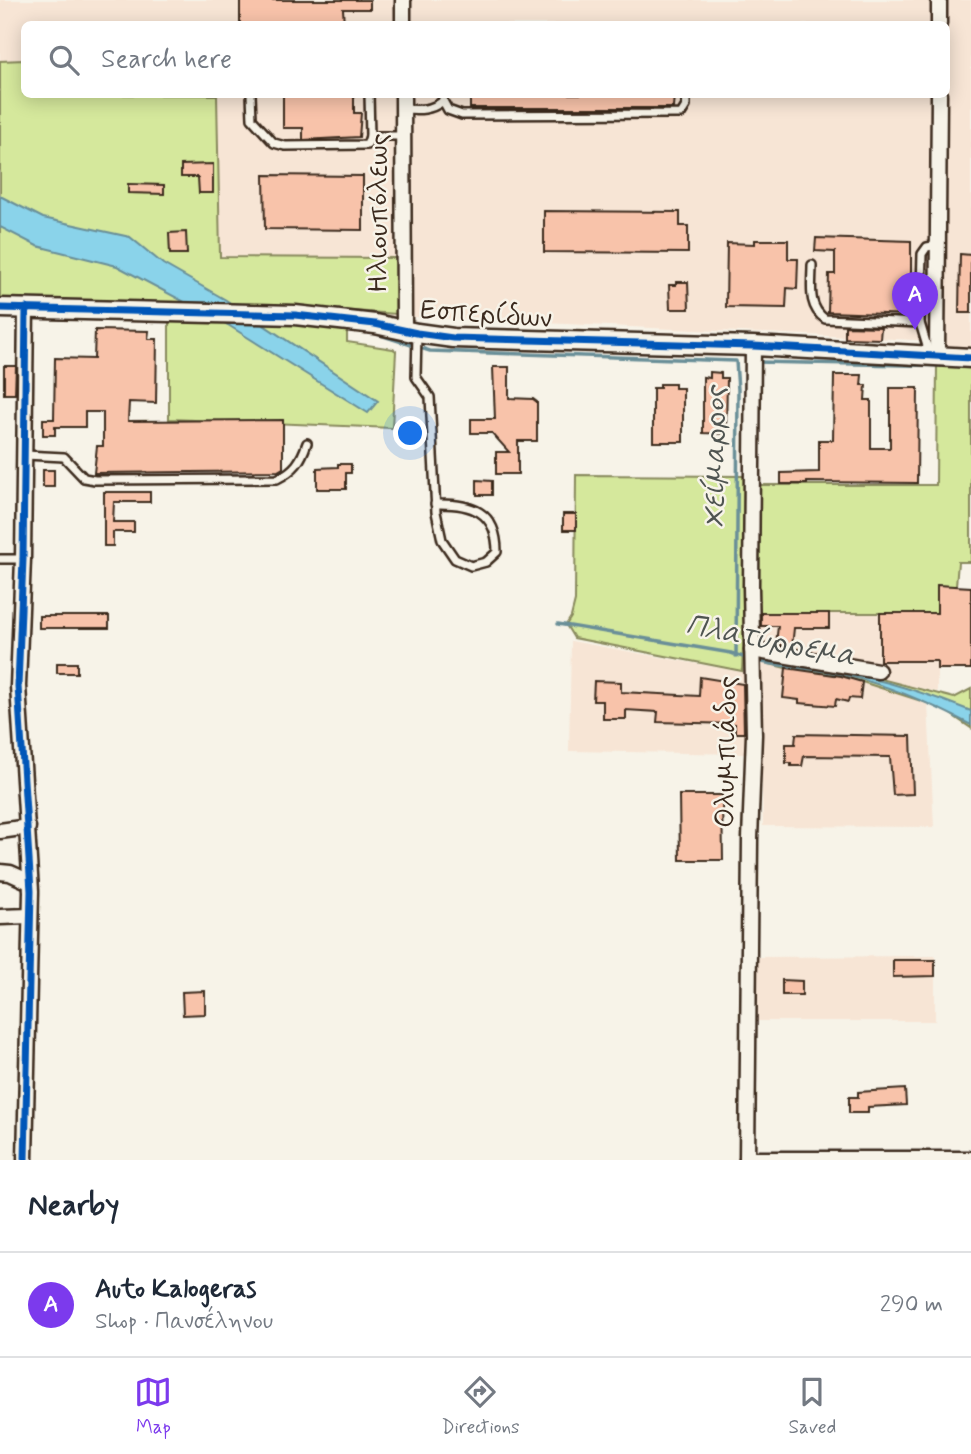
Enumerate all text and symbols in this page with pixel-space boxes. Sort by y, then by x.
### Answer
search box [21,21,950,98]
icon: search [45,41,83,79]
text: Search here [101,43,232,77]
street label: Ηλιουπόλεως [361,133,398,293]
pin: A [892,272,938,330]
street label: Εσπερίδων [419,292,553,338]
water label: Χείμαρρος [696,384,735,528]
your location [393,416,427,450]
water label: Πλατύρρεμα [683,605,859,677]
street label: Ολυμπιάδος [707,676,747,828]
text: Nearby [28,1186,119,1225]
text: Auto Kalogeras [95,1273,257,1307]
text: A [43,1290,59,1320]
text: 290 m [880,1290,943,1320]
text: Shop · Πανσέληνου [95,1307,273,1337]
tab: Map [134,1373,172,1440]
tab: Directions [441,1373,520,1440]
tab: Saved [788,1373,836,1440]

